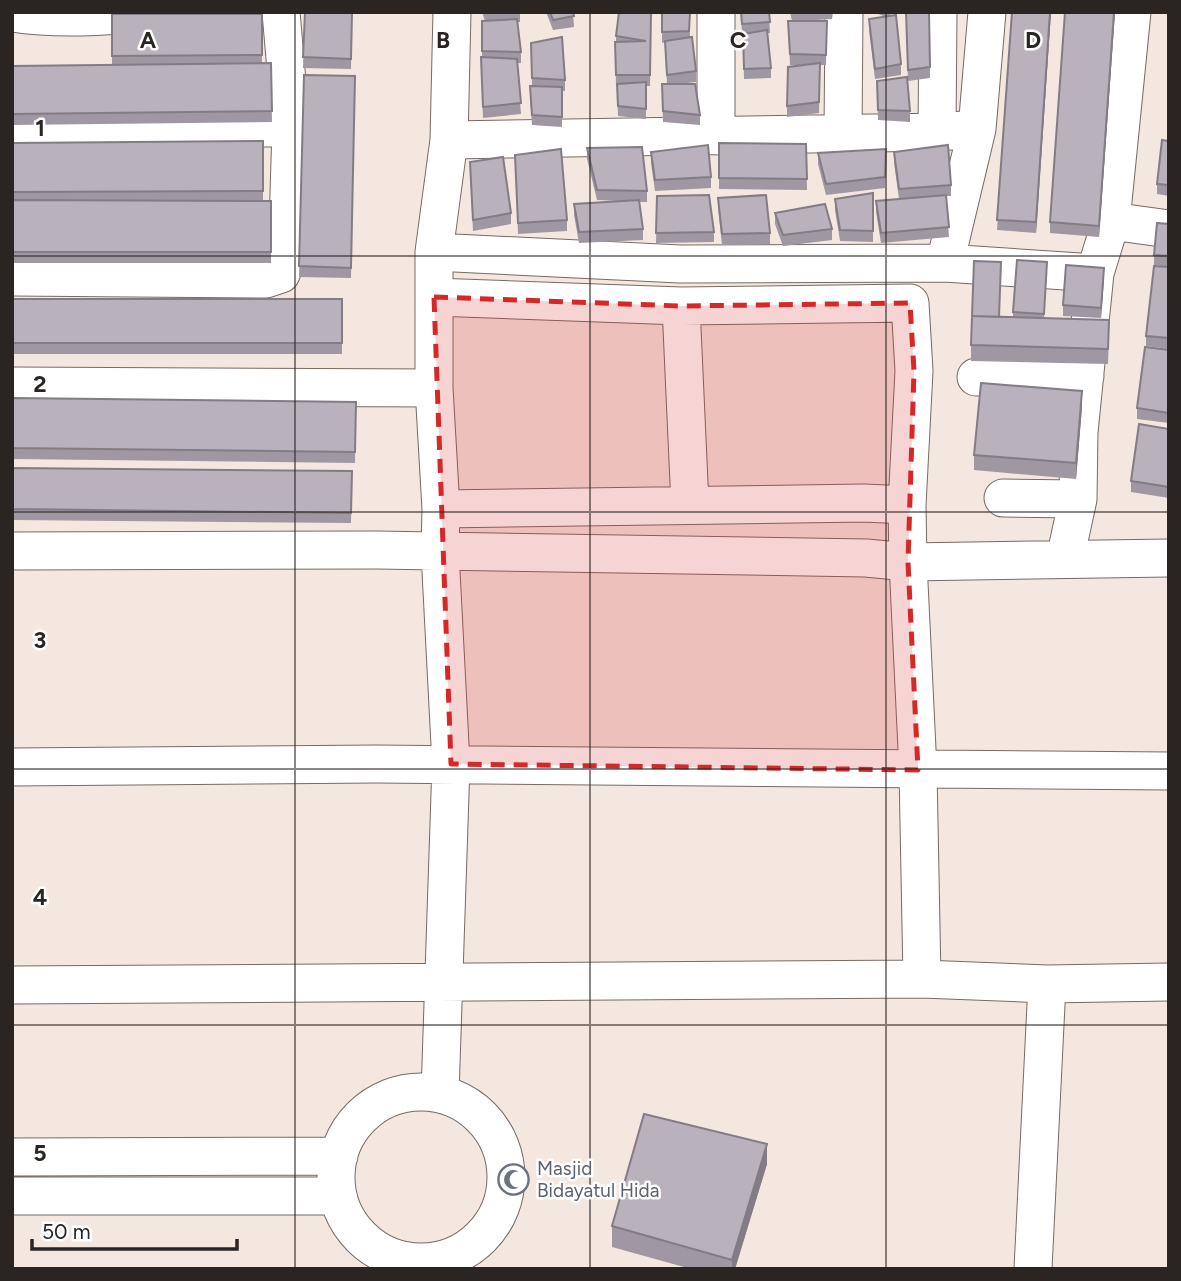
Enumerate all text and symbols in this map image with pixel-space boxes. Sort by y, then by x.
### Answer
text: A [140,26,157,54]
text: B [436,26,450,54]
text: C [730,26,747,54]
text: D [1025,26,1041,54]
text: 1 [35,114,45,142]
text: 2 [33,370,47,398]
text: 3 [34,626,46,654]
text: 4 [33,883,47,911]
text: 5 [33,1139,47,1167]
place label: Masjid Bidayatul Hida [537,1157,659,1202]
mosque icon: Masjid Bidayatul Hida [497,1162,531,1196]
scale bar [32,1208,236,1252]
text: 50 m [42,1219,91,1244]

